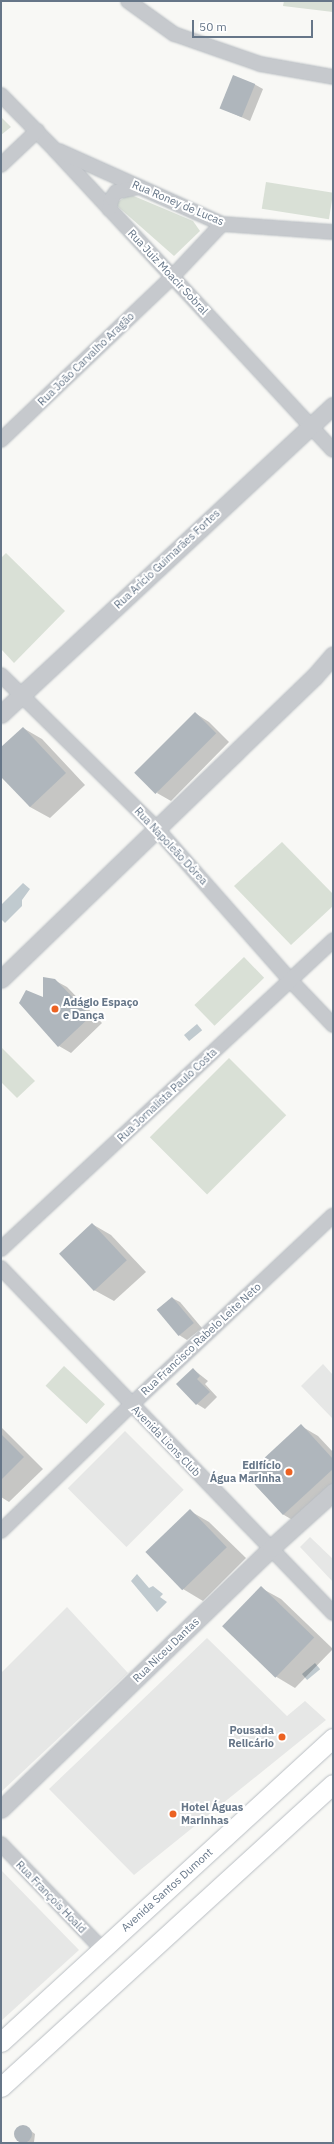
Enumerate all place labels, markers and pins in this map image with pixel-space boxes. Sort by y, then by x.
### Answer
place label: Adágio Espaço e Dança [63,996,139,1022]
marker: Adágio Espaço e Dança [50,1004,60,1014]
place label: Edifício Água Marinha [210,1459,281,1485]
marker: Edifício Água Marinha [284,1467,294,1477]
place label: Pousada Relicário [228,1724,274,1750]
marker: Pousada Relicário [277,1732,287,1742]
place label: Hotel Águas Marinhas [181,1801,243,1827]
marker: Hotel Águas Marinhas [168,1809,178,1819]

